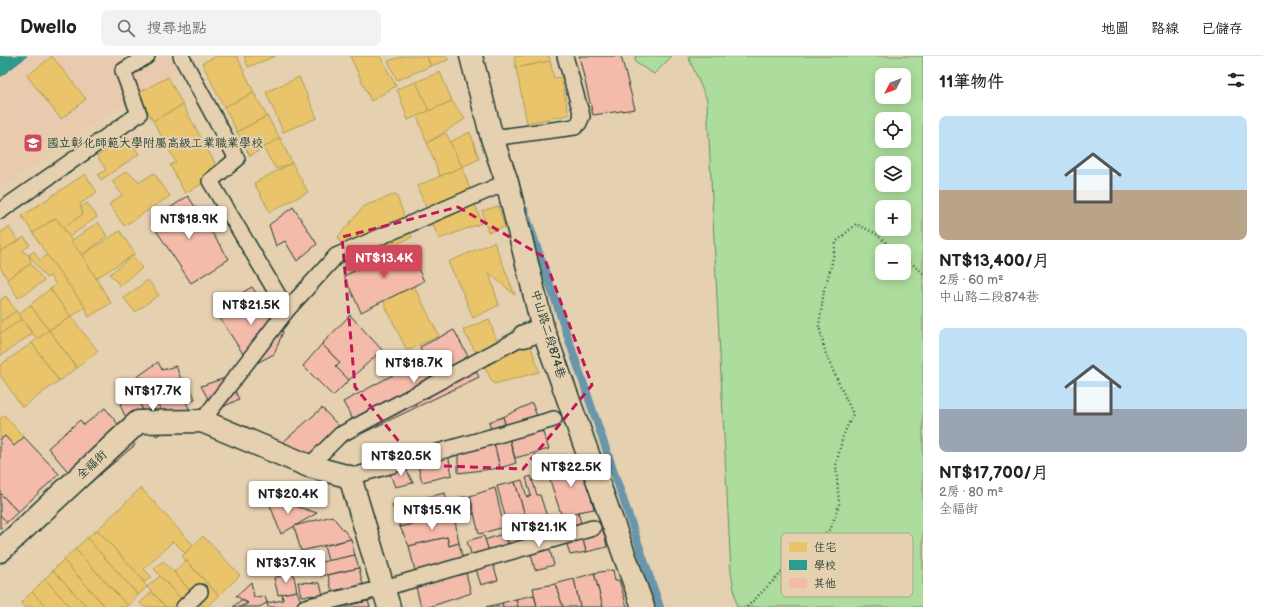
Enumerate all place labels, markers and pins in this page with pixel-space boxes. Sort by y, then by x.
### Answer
school or university icon: 國立彰化師範大學附屬高級工業職業學校 [22,132,44,154]
place label: 國立彰化師範大學附屬高級工業職業學校 [47,136,263,151]
pin: NT$18.9K [148,206,230,240]
pin: NT$13.4K [343,245,425,279]
pin: NT$21.5K [210,292,292,326]
pin: NT$18.7K [373,350,455,384]
pin: NT$17.7K [112,378,194,412]
pin: NT$20.5K [360,443,442,477]
pin: NT$22.5K [530,454,612,488]
pin: NT$20.4K [247,481,329,515]
pin: NT$15.9K [391,497,473,531]
pin: NT$21.1K [498,514,580,548]
pin: NT$37.9K [245,550,327,584]

